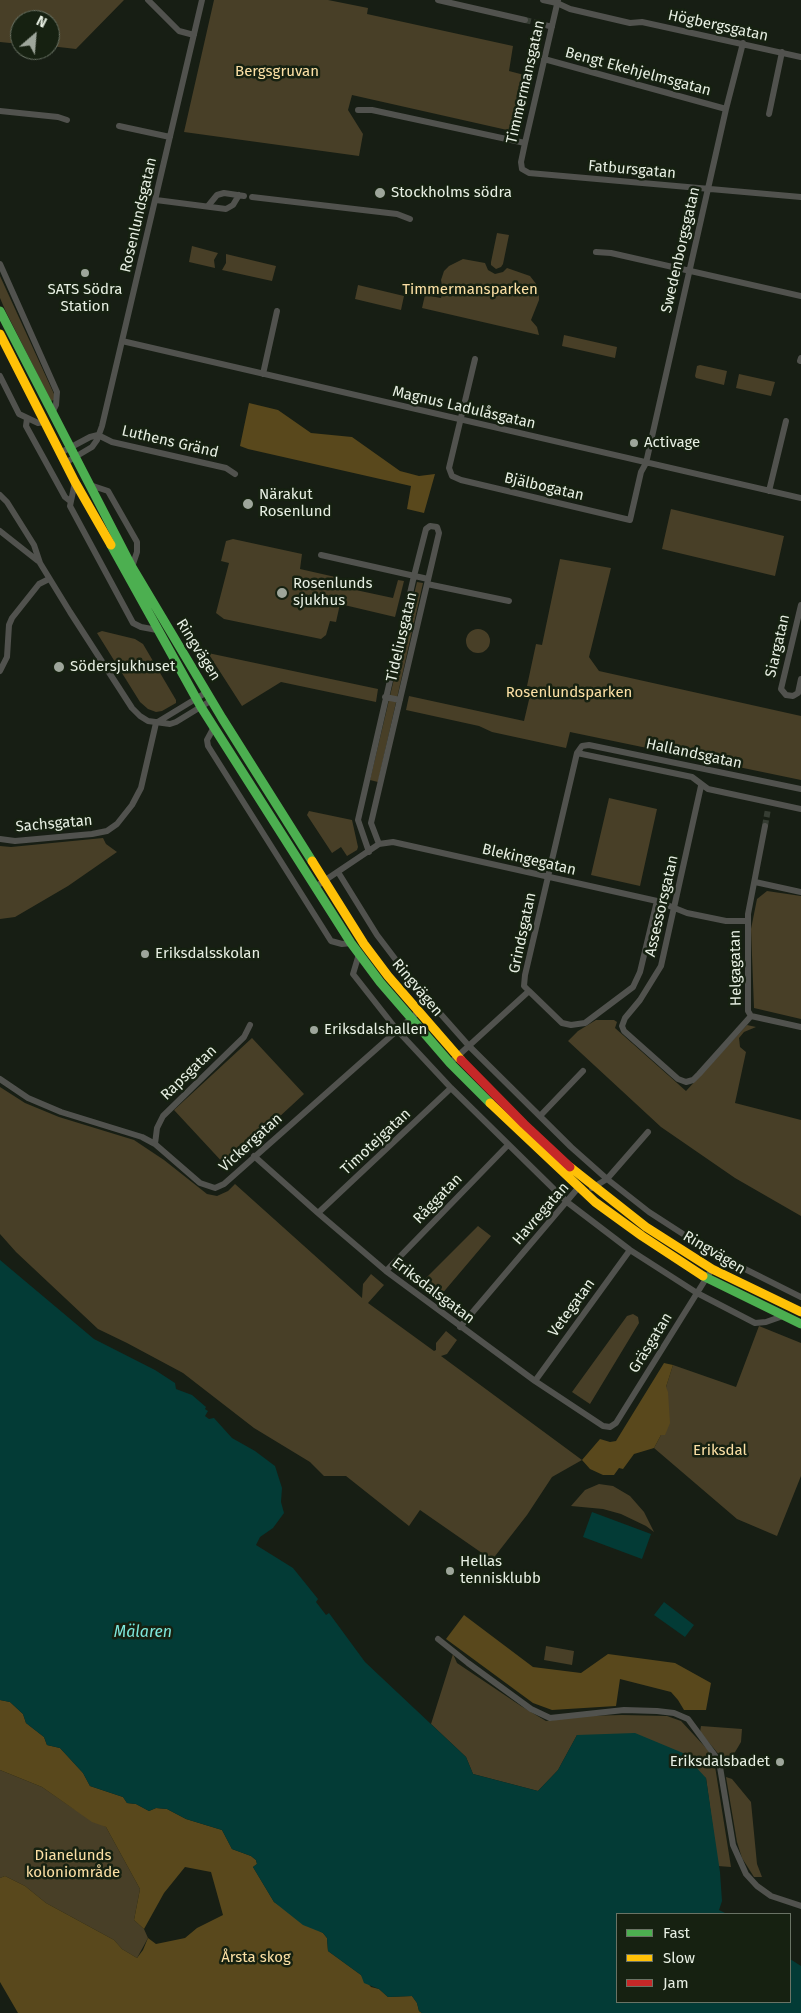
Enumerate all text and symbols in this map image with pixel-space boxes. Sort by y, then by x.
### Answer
street label: Högbergsgatan [666,7,770,45]
north arrow [10,10,60,60]
text: N [34,12,50,32]
street label: Timmermansgatan [503,18,549,146]
street label: Bengt Ekehjelmsgatan [563,44,713,100]
park label: Bergsgruvan [235,63,319,81]
street label: Rosenlundsgatan [117,156,161,274]
street label: Fatbursgatan [587,157,677,183]
place label: Stockholms södra [391,184,512,202]
street label: Swedenborgsgatan [658,185,704,315]
marker: Stockholms södra [373,186,387,200]
marker: SATS Södra Station [79,267,91,279]
place label: SATS Södra Station [48,281,122,316]
park label: Timmermansparken [402,281,538,299]
street label: Magnus Ladulåsgatan [391,383,537,433]
street label: Luthens Gränd [120,422,220,462]
place label: Activage [644,434,700,452]
marker: Activage [628,437,640,449]
street label: Bjälbogatan [502,469,586,505]
place label: Närakut Rosenlund [259,486,331,521]
marker: Närakut Rosenlund [241,497,255,511]
place label: Rosenlunds sjukhus [293,575,372,610]
marker: Rosenlunds sjukhus [275,586,289,600]
street label: Tideliusgatan [383,590,421,684]
street label: Siargatan [762,613,794,679]
street label: Ringvägen [172,616,224,684]
place label: Södersjukhuset [70,658,175,676]
marker: Södersjukhuset [52,660,66,674]
park label: Rosenlundsparken [506,684,632,702]
street label: Hallandsgatan [644,735,744,773]
street label: Sachsgatan [15,812,93,836]
street label: Blekingegatan [480,840,578,880]
street label: Assessorsgatan [642,853,682,959]
street label: Grindsgatan [506,891,540,975]
street label: Helgagatan [726,930,746,1006]
place label: Eriksdalsskolan [155,945,260,963]
marker: Eriksdalsskolan [139,948,151,960]
street label: Ringvägen [388,956,446,1020]
place label: Eriksdalshallen [324,1021,427,1039]
marker: Eriksdalshallen [308,1024,320,1036]
street label: Rapsgatan [157,1042,221,1104]
street label: Timotejgatan [337,1105,415,1179]
street label: Vickergatan [216,1110,286,1176]
street label: Råggatan [410,1170,466,1228]
street label: Havregatan [509,1179,573,1249]
street label: Ringvägen [680,1227,748,1279]
street label: Eriksdalsgatan [388,1254,478,1328]
street label: Vetegatan [545,1275,599,1341]
street label: Gräsgatan [625,1310,677,1376]
park label: Eriksdal [693,1442,747,1460]
place label: Hellas tennisklubb [460,1553,541,1588]
marker: Hellas tennisklubb [444,1565,456,1577]
water label: Mälaren [114,1623,172,1643]
place label: Eriksdalsbadet [670,1753,770,1771]
marker: Eriksdalsbadet [774,1756,786,1768]
park label: Dianelunds koloniområde [26,1847,120,1882]
legend [616,1913,791,2003]
text: Fast [663,1924,690,1942]
park label: Årsta skog [221,1949,291,1967]
text: Slow [663,1949,695,1967]
text: Jam [663,1974,689,1992]

